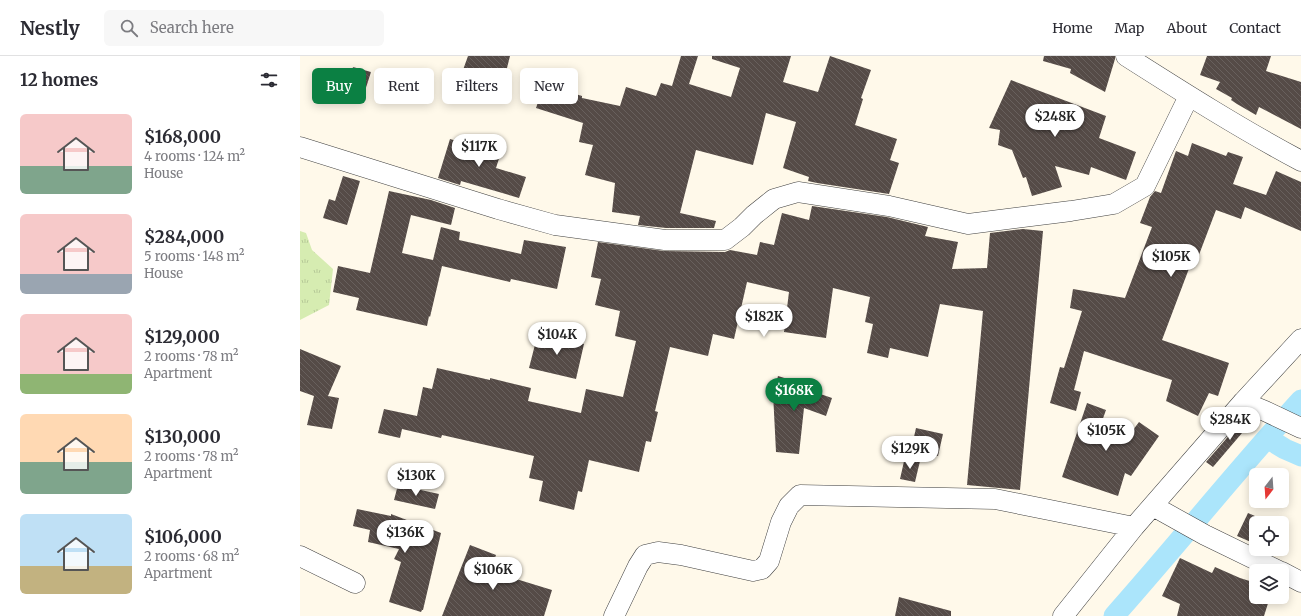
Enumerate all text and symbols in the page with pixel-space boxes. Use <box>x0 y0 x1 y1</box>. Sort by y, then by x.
search box <box>104 10 384 46</box>
text: Nestly <box>20 16 80 40</box>
icon: search <box>118 17 140 39</box>
text: Search here <box>150 18 234 37</box>
text: Home <box>1052 19 1093 37</box>
text: Map <box>1115 19 1144 37</box>
text: About <box>1166 19 1207 37</box>
text: Contact <box>1229 19 1281 37</box>
chip: Buy <box>312 68 366 104</box>
chip: Rent <box>374 68 434 104</box>
chip: Filters <box>442 68 512 104</box>
chip: New <box>520 68 578 104</box>
text: 12 homes <box>20 69 98 91</box>
icon: filters <box>258 69 280 91</box>
pin: $248K <box>1027 104 1083 138</box>
text: $248K <box>1034 108 1076 125</box>
text: $168,000 <box>144 126 221 148</box>
icon: home <box>52 130 100 178</box>
pin: $117K <box>451 134 507 168</box>
text: $117K <box>461 138 497 155</box>
text: 4 rooms · 124 m² <box>144 148 245 165</box>
text: House <box>144 165 183 182</box>
text: $284,000 <box>144 226 224 248</box>
icon: home <box>52 230 100 278</box>
pin: $105K <box>1143 244 1199 278</box>
text: 5 rooms · 148 m² <box>144 248 244 265</box>
text: $105K <box>1151 248 1191 265</box>
text: House <box>144 265 183 282</box>
pin: $182K <box>736 304 792 338</box>
text: $182K <box>745 308 783 325</box>
pin: $104K <box>529 322 585 356</box>
text: $129,000 <box>144 326 220 348</box>
text: $104K <box>537 326 577 343</box>
icon: home <box>52 330 100 378</box>
text: 2 rooms · 78 m² <box>144 348 238 365</box>
text: Apartment <box>144 365 212 382</box>
pin: $168K <box>766 378 822 412</box>
text: $168K <box>774 382 814 399</box>
pin: $284K <box>1202 407 1258 441</box>
text: $284K <box>1209 411 1251 428</box>
pin: $105K <box>1078 418 1134 452</box>
text: $105K <box>1086 422 1126 439</box>
text: $130,000 <box>144 426 221 448</box>
icon: home <box>52 430 100 478</box>
pin: $129K <box>882 436 938 470</box>
text: $129K <box>891 440 929 457</box>
text: 2 rooms · 78 m² <box>144 448 238 465</box>
pin: $130K <box>388 463 444 497</box>
text: Apartment <box>144 465 212 482</box>
text: $130K <box>396 467 436 484</box>
north arrow <box>1249 468 1289 508</box>
map controls <box>1249 468 1289 604</box>
button: locate <box>1249 516 1289 556</box>
pin: $136K <box>377 520 433 554</box>
text: $136K <box>386 524 424 541</box>
text: $106,000 <box>144 526 222 548</box>
icon: home <box>52 530 100 578</box>
text: 2 rooms · 68 m² <box>144 548 239 565</box>
pin: $106K <box>465 557 521 591</box>
text: $106K <box>473 561 513 578</box>
button: layers <box>1249 564 1289 604</box>
text: Apartment <box>144 565 212 582</box>

